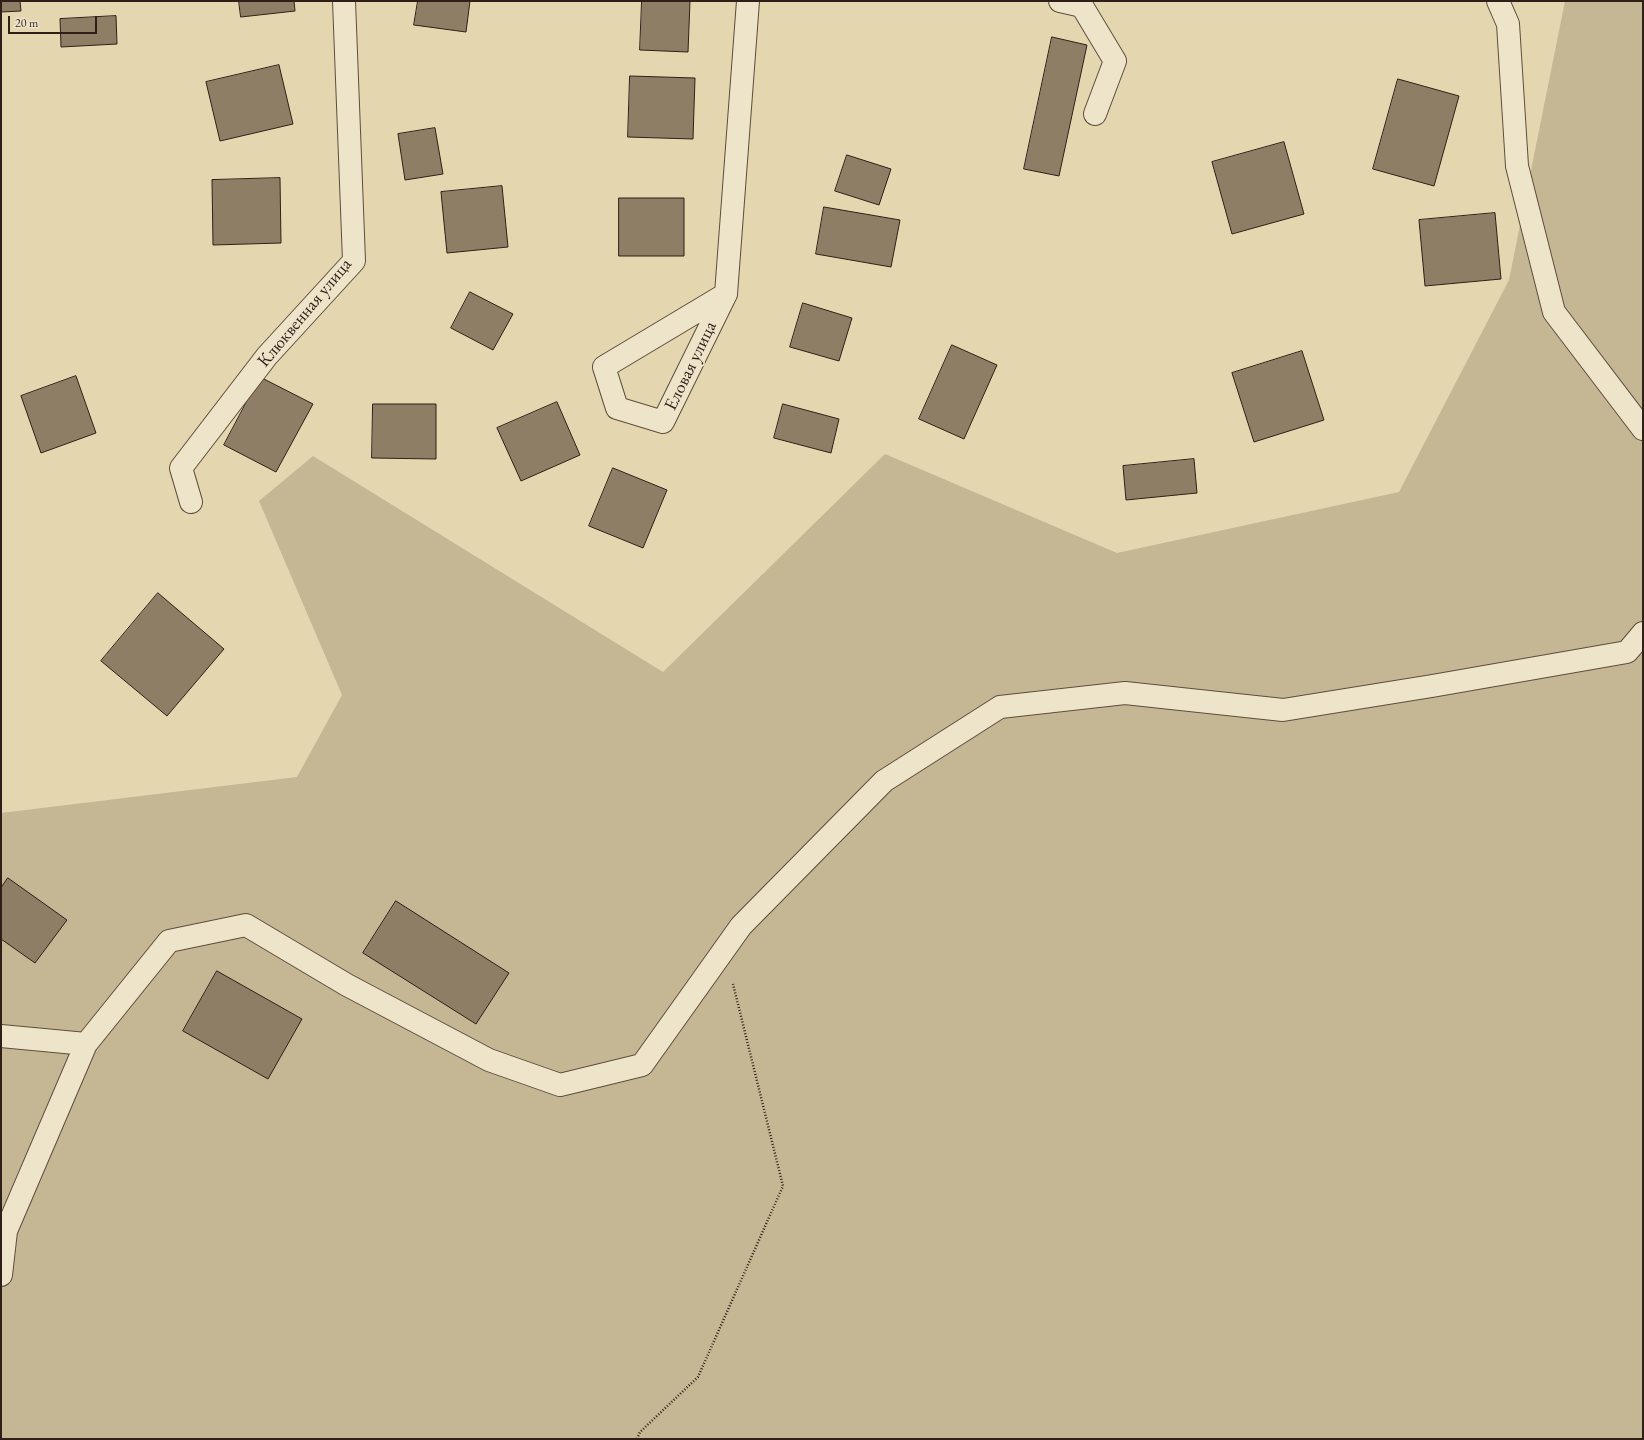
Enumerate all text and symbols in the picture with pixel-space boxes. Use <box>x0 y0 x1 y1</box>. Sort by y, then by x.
scale bar <box>10 8 99 34</box>
text: 20 m <box>15 15 38 31</box>
street label: Клюквенная улица <box>253 254 357 372</box>
street label: Еловая улица <box>660 318 722 414</box>

